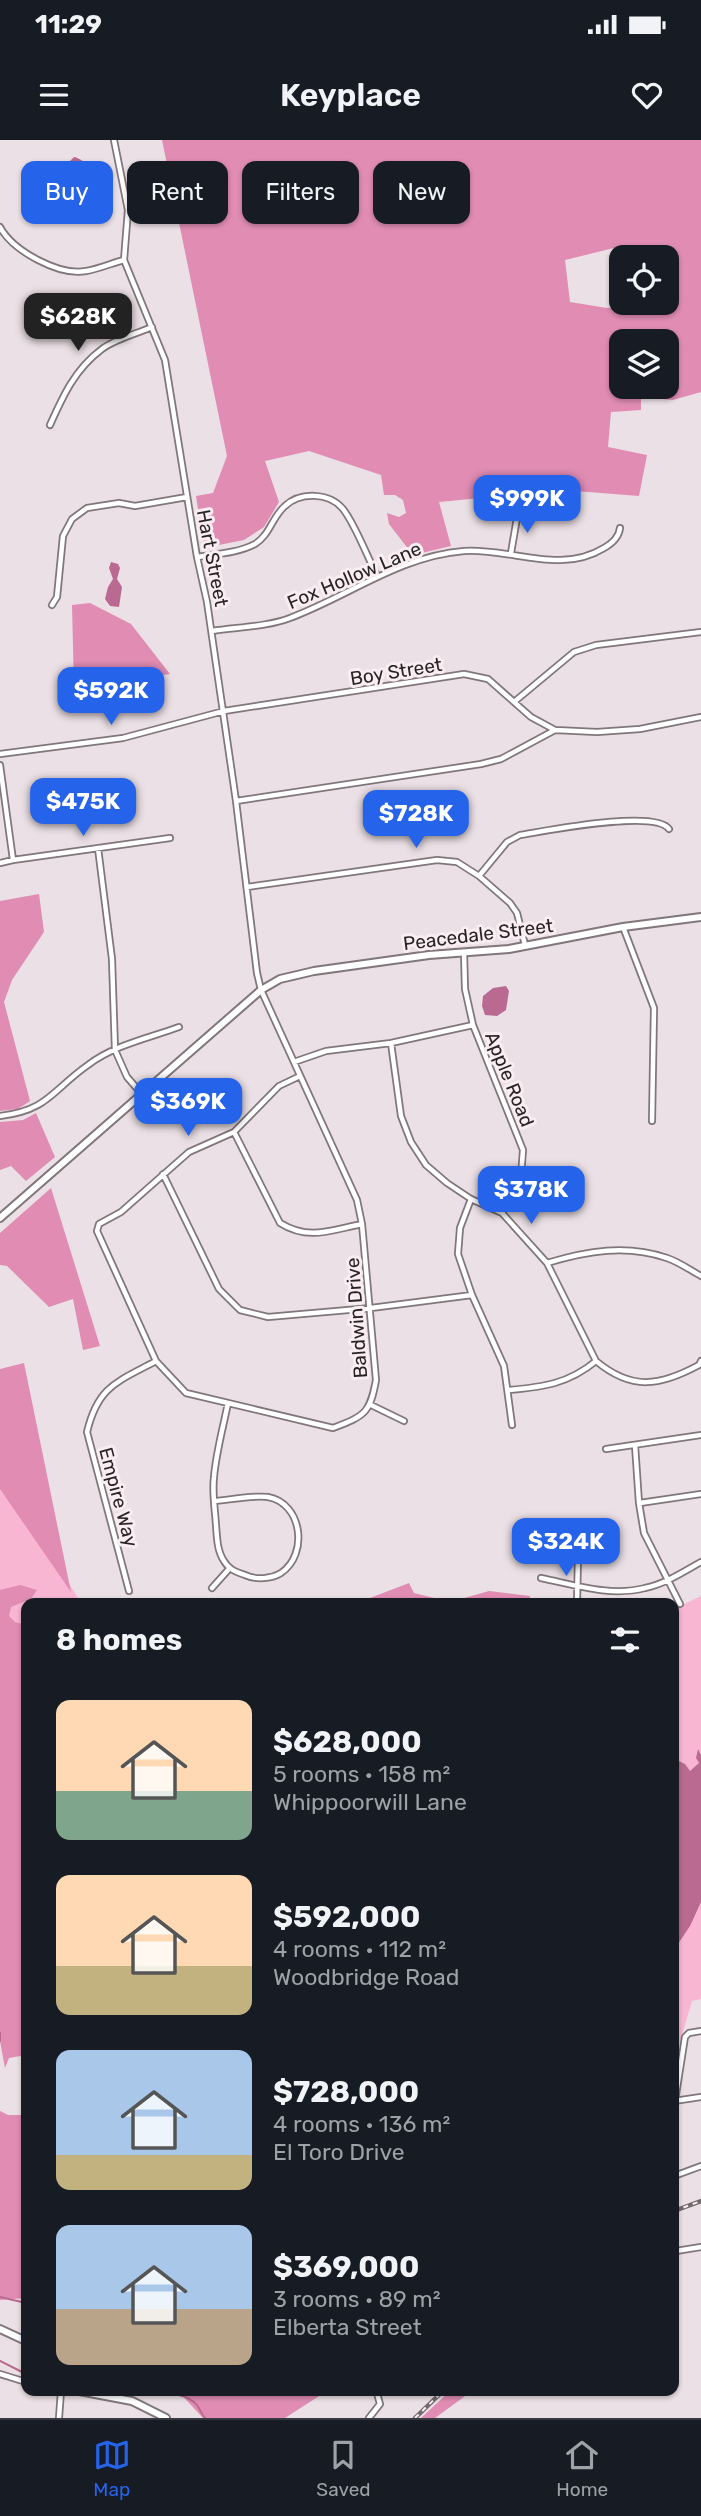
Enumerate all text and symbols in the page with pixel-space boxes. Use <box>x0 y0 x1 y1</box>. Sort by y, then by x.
text: 11:29 <box>35 9 102 40</box>
icon: menu <box>35 76 73 114</box>
text: Keyplace <box>280 76 421 114</box>
icon: heart <box>628 76 666 114</box>
chip: Buy <box>21 161 113 224</box>
chip: Rent <box>127 161 228 224</box>
chip: Filters <box>242 161 359 224</box>
chip: New <box>373 161 470 224</box>
map controls <box>609 245 679 399</box>
button: locate <box>609 245 679 315</box>
pin: $628K <box>29 294 127 353</box>
text: $628K <box>40 302 116 330</box>
button: layers <box>609 329 679 399</box>
pin: $999K <box>478 476 576 535</box>
text: $999K <box>490 484 564 512</box>
street label: Hart Street <box>192 508 233 609</box>
street label: Fox Hollow Lane <box>284 537 425 614</box>
street label: Boy Street <box>348 653 444 690</box>
pin: $592K <box>62 668 160 727</box>
text: $592K <box>73 676 149 704</box>
pin: $475K <box>34 778 132 838</box>
text: $475K <box>46 787 120 815</box>
pin: $728K <box>367 790 465 850</box>
text: $728K <box>379 799 453 827</box>
street label: Peacedale Street <box>402 914 555 955</box>
street label: Apple Road <box>480 1028 539 1130</box>
pin: $369K <box>139 1079 237 1138</box>
text: $369K <box>150 1087 226 1115</box>
pin: $378K <box>482 1166 580 1226</box>
text: $378K <box>494 1175 568 1203</box>
street label: Baldwin Drive <box>341 1257 372 1379</box>
street label: Empire Way <box>94 1445 143 1549</box>
pin: $324K <box>517 1518 615 1578</box>
text: $324K <box>528 1527 604 1555</box>
icon: filters <box>606 1621 644 1659</box>
text: 8 homes <box>56 1622 182 1658</box>
text: $628,000 <box>273 1724 422 1760</box>
icon: home <box>112 1728 196 1812</box>
text: 5 rooms · 158 m² <box>273 1760 450 1788</box>
text: Whippoorwill Lane <box>273 1788 467 1816</box>
text: $592,000 <box>273 1899 420 1935</box>
icon: home <box>112 1903 196 1987</box>
text: 4 rooms · 112 m² <box>273 1935 446 1963</box>
text: Woodbridge Road <box>273 1963 459 1991</box>
text: $728,000 <box>273 2074 419 2110</box>
icon: home <box>112 2078 196 2162</box>
text: 4 rooms · 136 m² <box>273 2110 450 2138</box>
text: El Toro Drive <box>273 2138 405 2166</box>
text: $369,000 <box>273 2249 419 2285</box>
icon: home <box>112 2253 196 2337</box>
text: 3 rooms · 89 m² <box>273 2285 441 2313</box>
text: Elberta Street <box>273 2313 422 2341</box>
tab: Map <box>93 2436 131 2501</box>
tab: Saved <box>316 2436 371 2501</box>
tab: Home <box>556 2436 608 2501</box>

